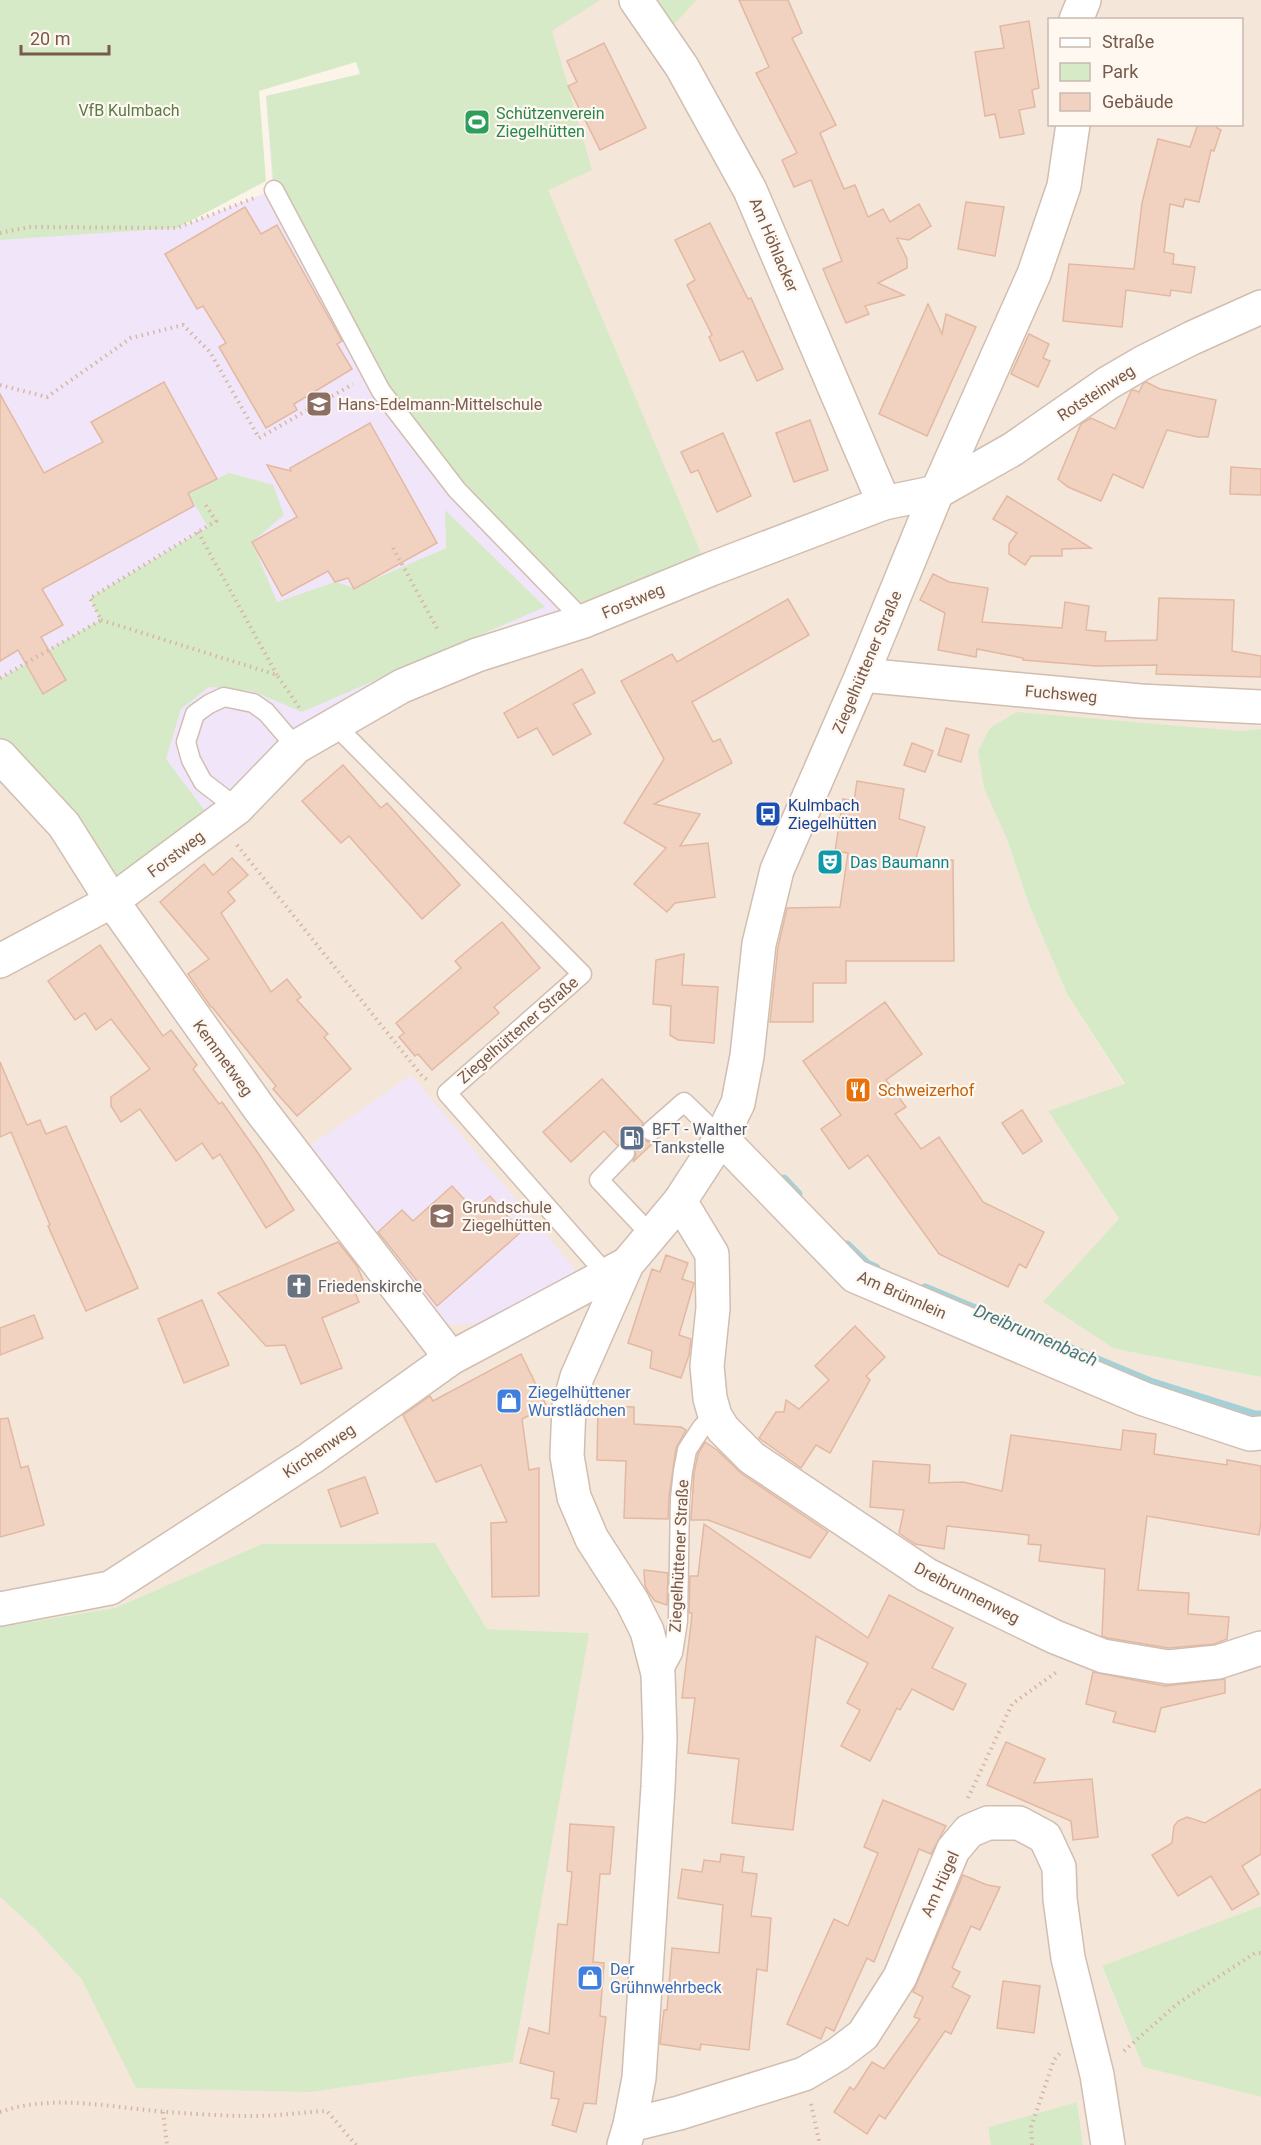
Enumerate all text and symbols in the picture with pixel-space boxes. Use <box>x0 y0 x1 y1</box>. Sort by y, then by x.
scale bar <box>21 18 110 56</box>
legend <box>1048 18 1243 126</box>
text: 20 m <box>30 28 70 49</box>
text: Straße <box>1102 31 1154 52</box>
text: Park <box>1102 61 1139 82</box>
text: Gebäude <box>1102 91 1173 112</box>
park label: VfB Kulmbach <box>78 101 180 120</box>
place label: Schützenverein Ziegelhütten <box>496 104 605 141</box>
sports icon: Schützenverein Ziegelhütten <box>462 107 492 137</box>
street label: Am Höhlacker <box>746 195 803 296</box>
street label: Rotsteinweg <box>1054 361 1138 425</box>
school or university icon: Hans-Edelmann-Mittelschule <box>304 389 334 419</box>
place label: Hans-Edelmann-Mittelschule <box>338 395 542 414</box>
street label: Forstweg <box>599 579 667 623</box>
street label: Ziegelhüttener Straße <box>828 588 906 736</box>
street label: Fuchsweg <box>1024 681 1098 707</box>
place label: Kulmbach Ziegelhütten <box>788 796 877 833</box>
bus stop icon: Kulmbach Ziegelhütten <box>753 799 783 829</box>
street label: Forstweg <box>144 826 208 882</box>
theatre icon: Das Baumann <box>815 847 845 877</box>
place label: Das Baumann <box>850 853 949 872</box>
street label: Ziegelhüttener Straße <box>454 973 582 1087</box>
street label: Kemmetweg <box>189 1016 257 1100</box>
restaurant icon: Schweizerhof <box>843 1075 873 1105</box>
place label: Schweizerhof <box>878 1081 975 1100</box>
place label: BFT - Walther Tankstelle <box>652 1120 748 1157</box>
fuel station icon: BFT - Walther Tankstelle <box>617 1123 647 1153</box>
place label: Grundschule Ziegelhütten <box>462 1198 552 1235</box>
school or university icon: Grundschule Ziegelhütten <box>427 1201 457 1231</box>
street label: Am Brünnlein <box>855 1267 949 1323</box>
church icon: Friedenskirche <box>284 1271 314 1301</box>
place label: Friedenskirche <box>318 1277 422 1296</box>
water label: Dreibrunnenbach <box>971 1299 1101 1371</box>
place label: Ziegelhüttener Wurstlädchen <box>528 1383 631 1420</box>
shop icon: Ziegelhüttener Wurstlädchen <box>494 1386 524 1416</box>
street label: Kirchenweg <box>279 1420 359 1482</box>
street label: Ziegelhüttener Straße <box>666 1479 692 1633</box>
street label: Dreibrunnenweg <box>911 1558 1023 1628</box>
street label: Am Hügel <box>917 1848 963 1920</box>
place label: Der Grühnwehrbeck <box>610 1960 722 1997</box>
shop icon: Der Grühnwehrbeck <box>575 1963 605 1993</box>

